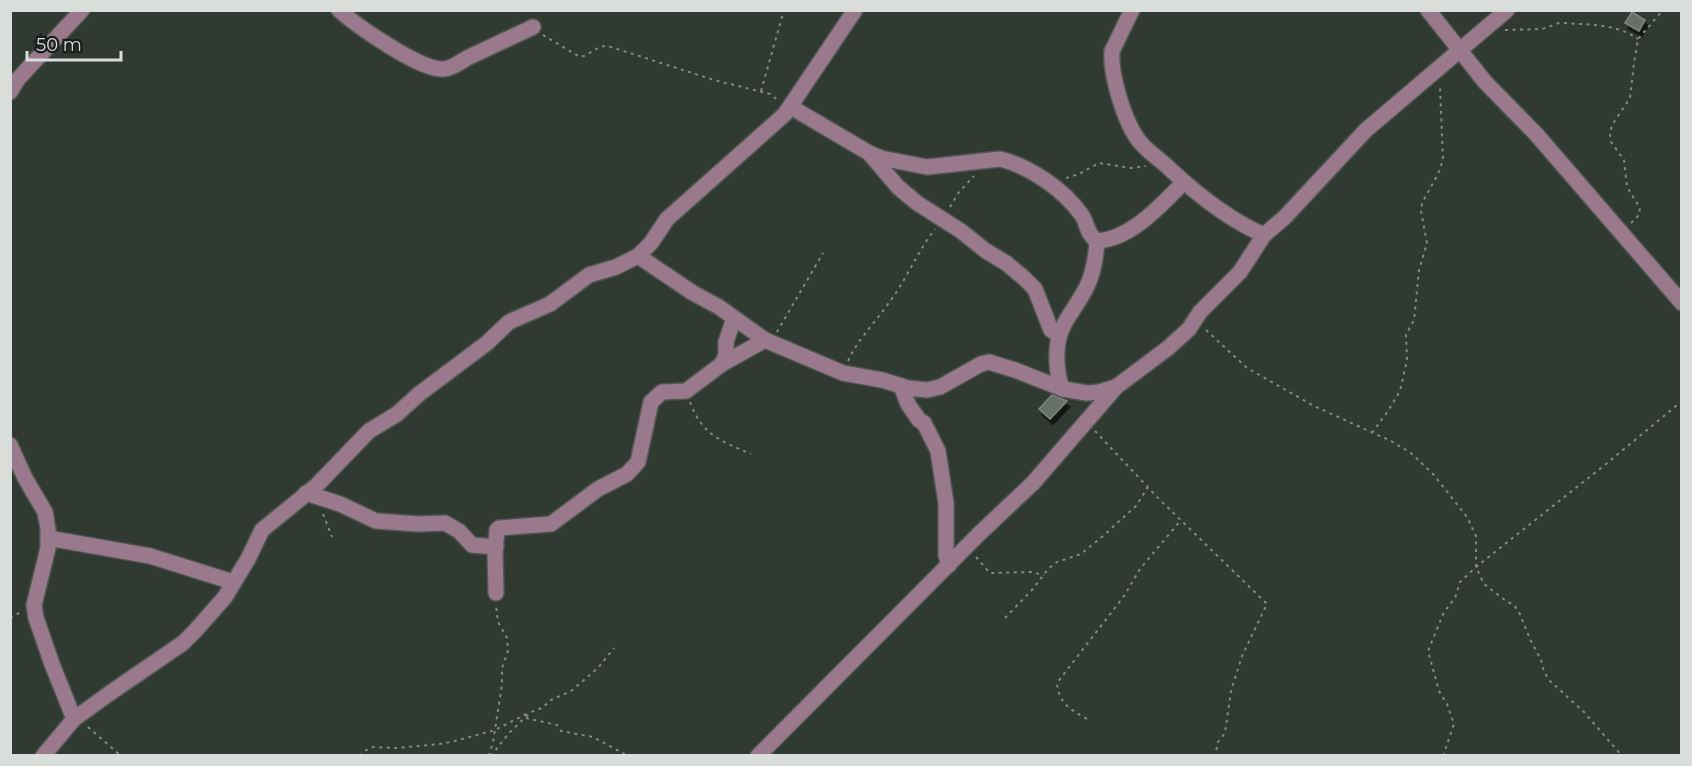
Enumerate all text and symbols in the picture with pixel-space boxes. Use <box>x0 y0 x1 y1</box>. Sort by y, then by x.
scale bar <box>27 24 122 62</box>
text: 50 m <box>36 34 82 56</box>

